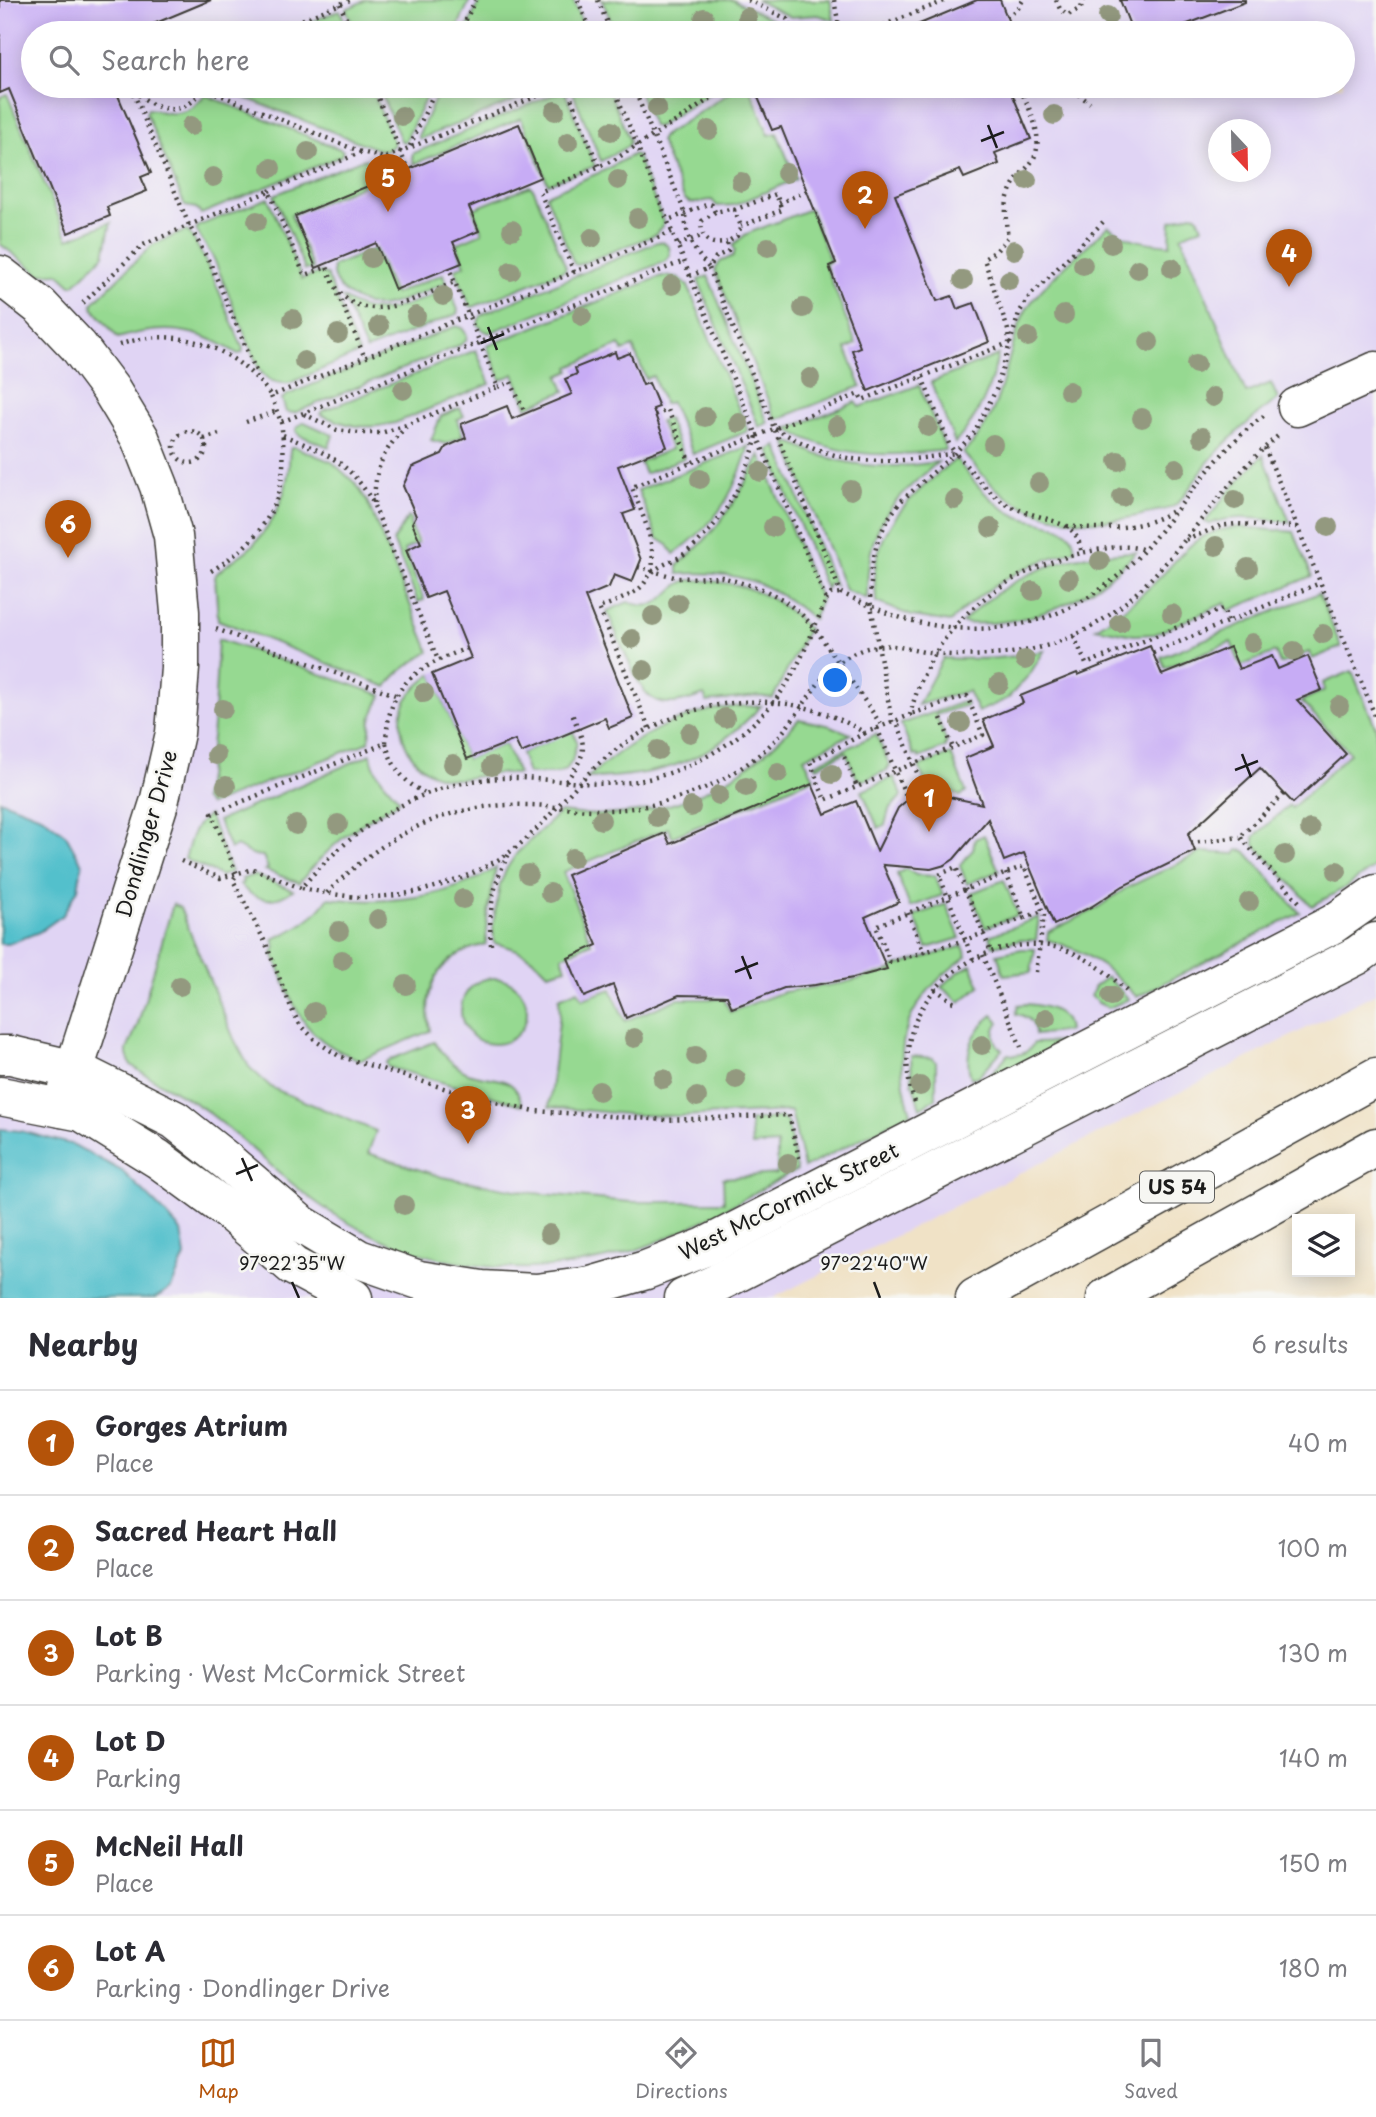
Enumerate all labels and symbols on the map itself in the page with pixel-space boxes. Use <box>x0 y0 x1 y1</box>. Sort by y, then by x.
north arrow <box>1208 119 1271 182</box>
pin: 5 <box>365 154 411 212</box>
pin: 2 <box>842 171 888 229</box>
pin: 4 <box>1266 229 1312 287</box>
pin: 6 <box>45 500 91 558</box>
your location <box>818 663 852 697</box>
street label: Dondlinger Drive <box>106 746 184 921</box>
pin: 1 <box>906 774 952 832</box>
pin: 3 <box>445 1086 491 1144</box>
street label: West McCormick Street <box>673 1133 903 1267</box>
road number: US 54 <box>1140 1172 1214 1203</box>
text: 97°22'35"W <box>239 1249 345 1276</box>
text: 97°22'40"W <box>820 1249 928 1276</box>

